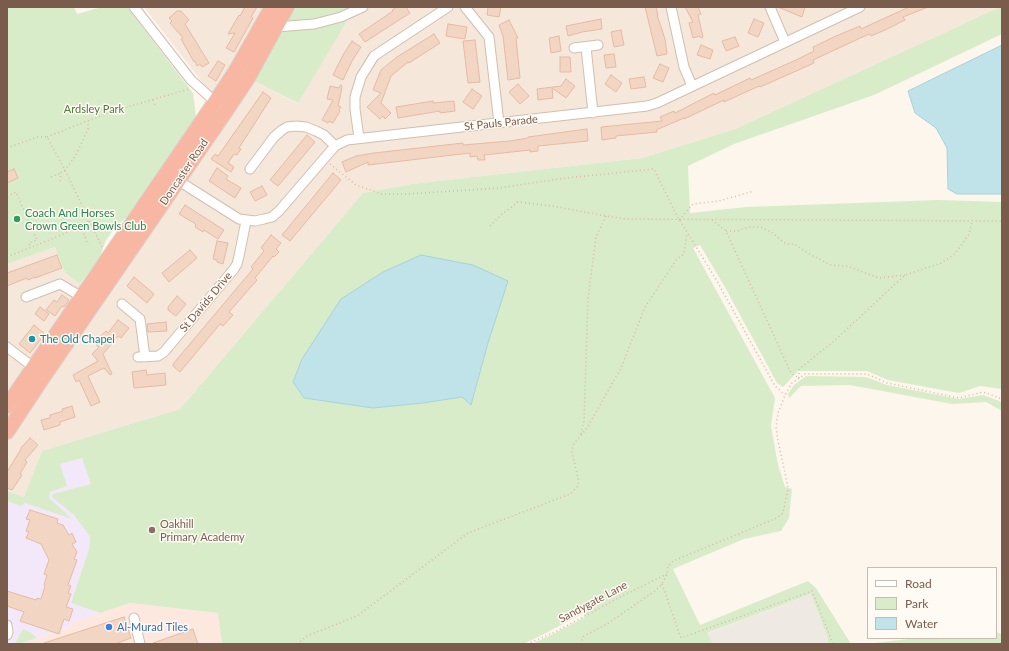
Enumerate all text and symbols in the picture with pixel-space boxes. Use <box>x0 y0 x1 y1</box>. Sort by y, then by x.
park label: Ardsley Park <box>64 102 124 116</box>
street label: St Pauls Parade <box>464 113 538 133</box>
street label: Doncaster Road <box>157 136 211 208</box>
place label: Coach And Horses Crown Green Bowls Club <box>25 206 146 232</box>
marker: Coach And Horses Crown Green Bowls Club <box>12 214 22 224</box>
street label: St Davids Drive <box>177 269 235 335</box>
place label: The Old Chapel <box>40 332 115 346</box>
marker: The Old Chapel <box>27 334 37 344</box>
place label: Oakhill Primary Academy <box>160 517 245 543</box>
marker: Oakhill Primary Academy <box>147 525 157 535</box>
legend <box>867 567 997 639</box>
text: Road <box>905 576 932 591</box>
street label: Sandygate Lane <box>556 578 630 626</box>
text: Park <box>905 596 928 611</box>
text: Water <box>905 616 938 631</box>
place label: Al-Murad Tiles <box>117 620 188 634</box>
marker: Al-Murad Tiles <box>104 622 114 632</box>

